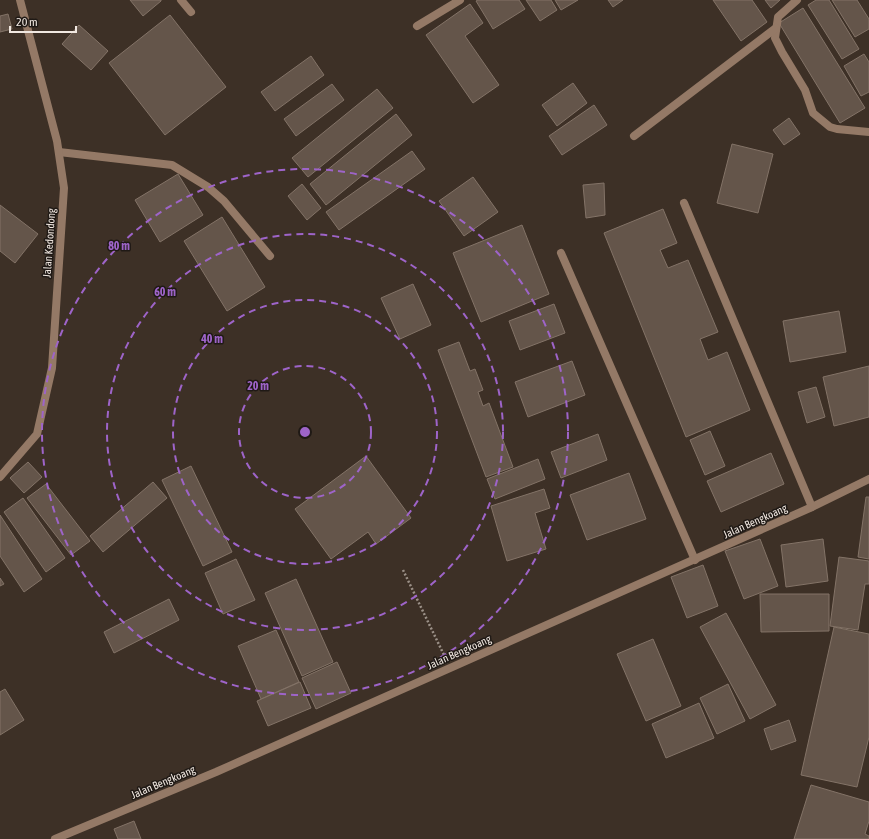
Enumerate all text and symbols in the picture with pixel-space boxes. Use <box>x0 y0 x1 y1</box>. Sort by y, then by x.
scale bar <box>10 8 76 34</box>
text: 20 m <box>16 15 38 29</box>
street label: Jalan Kedondong <box>41 208 57 278</box>
text: 80 m <box>108 239 130 253</box>
text: 60 m <box>154 285 176 299</box>
text: 40 m <box>200 332 223 346</box>
text: 20 m <box>247 379 269 393</box>
centre of rings <box>298 425 312 439</box>
street label: Jalan Bengkoang <box>721 501 789 540</box>
street label: Jalan Bengkoang <box>425 632 493 671</box>
street label: Jalan Bengkoang <box>129 763 197 801</box>

